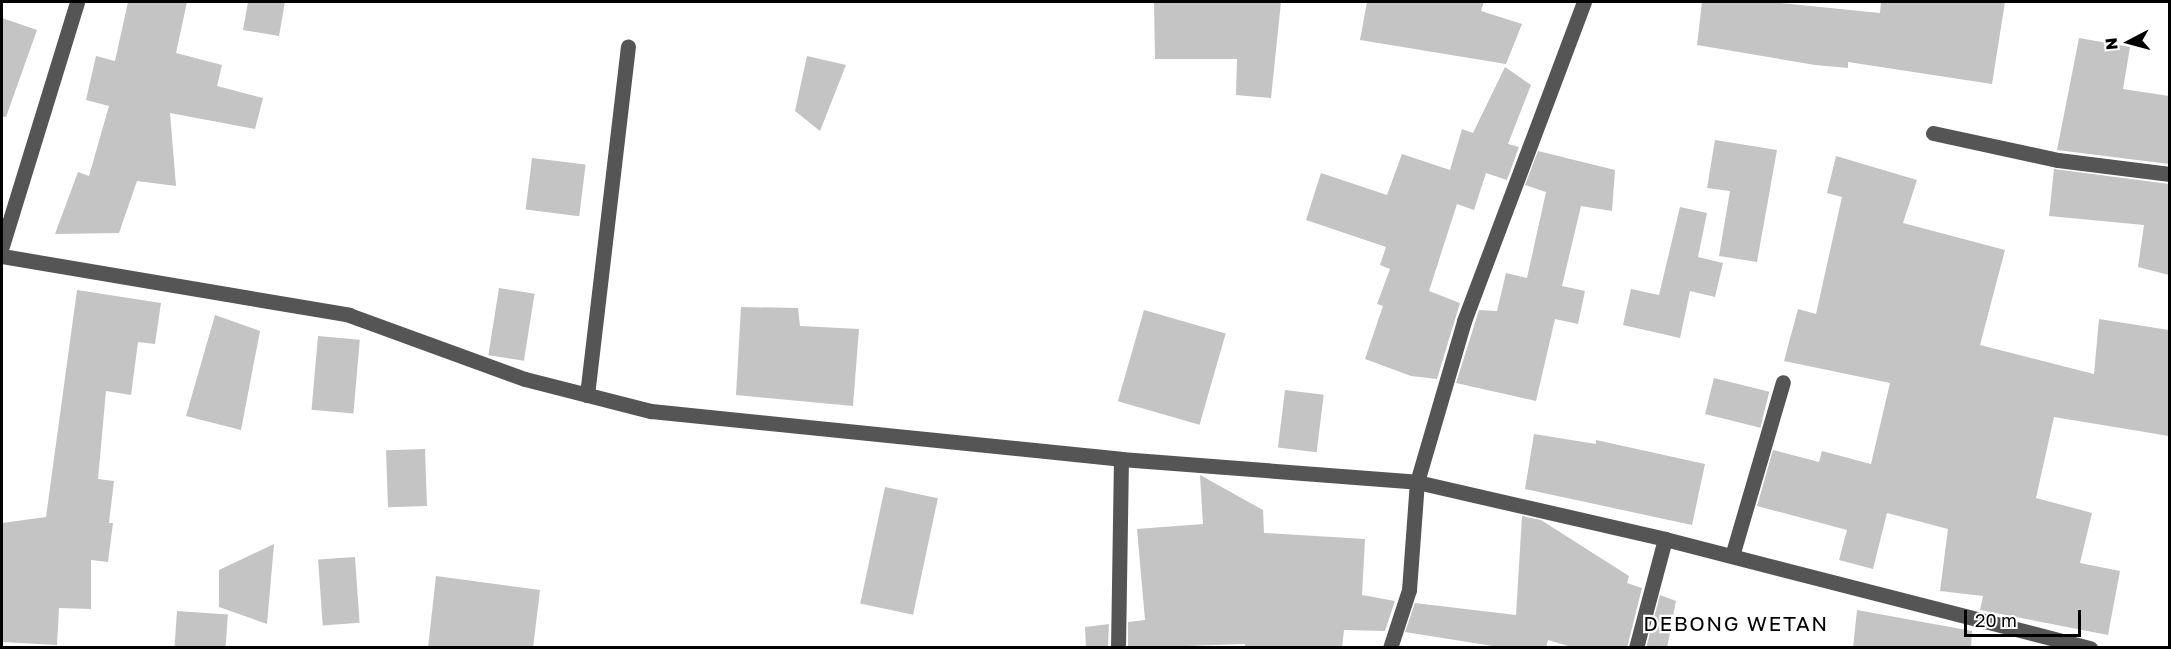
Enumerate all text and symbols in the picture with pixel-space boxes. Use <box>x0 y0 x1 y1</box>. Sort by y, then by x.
north arrow <box>2099 12 2159 72</box>
text: N <box>2101 37 2122 51</box>
scale bar <box>1967 598 2084 636</box>
text: 20 m <box>1975 609 2017 631</box>
district label: DEBONG WETAN <box>1643 610 1829 636</box>

